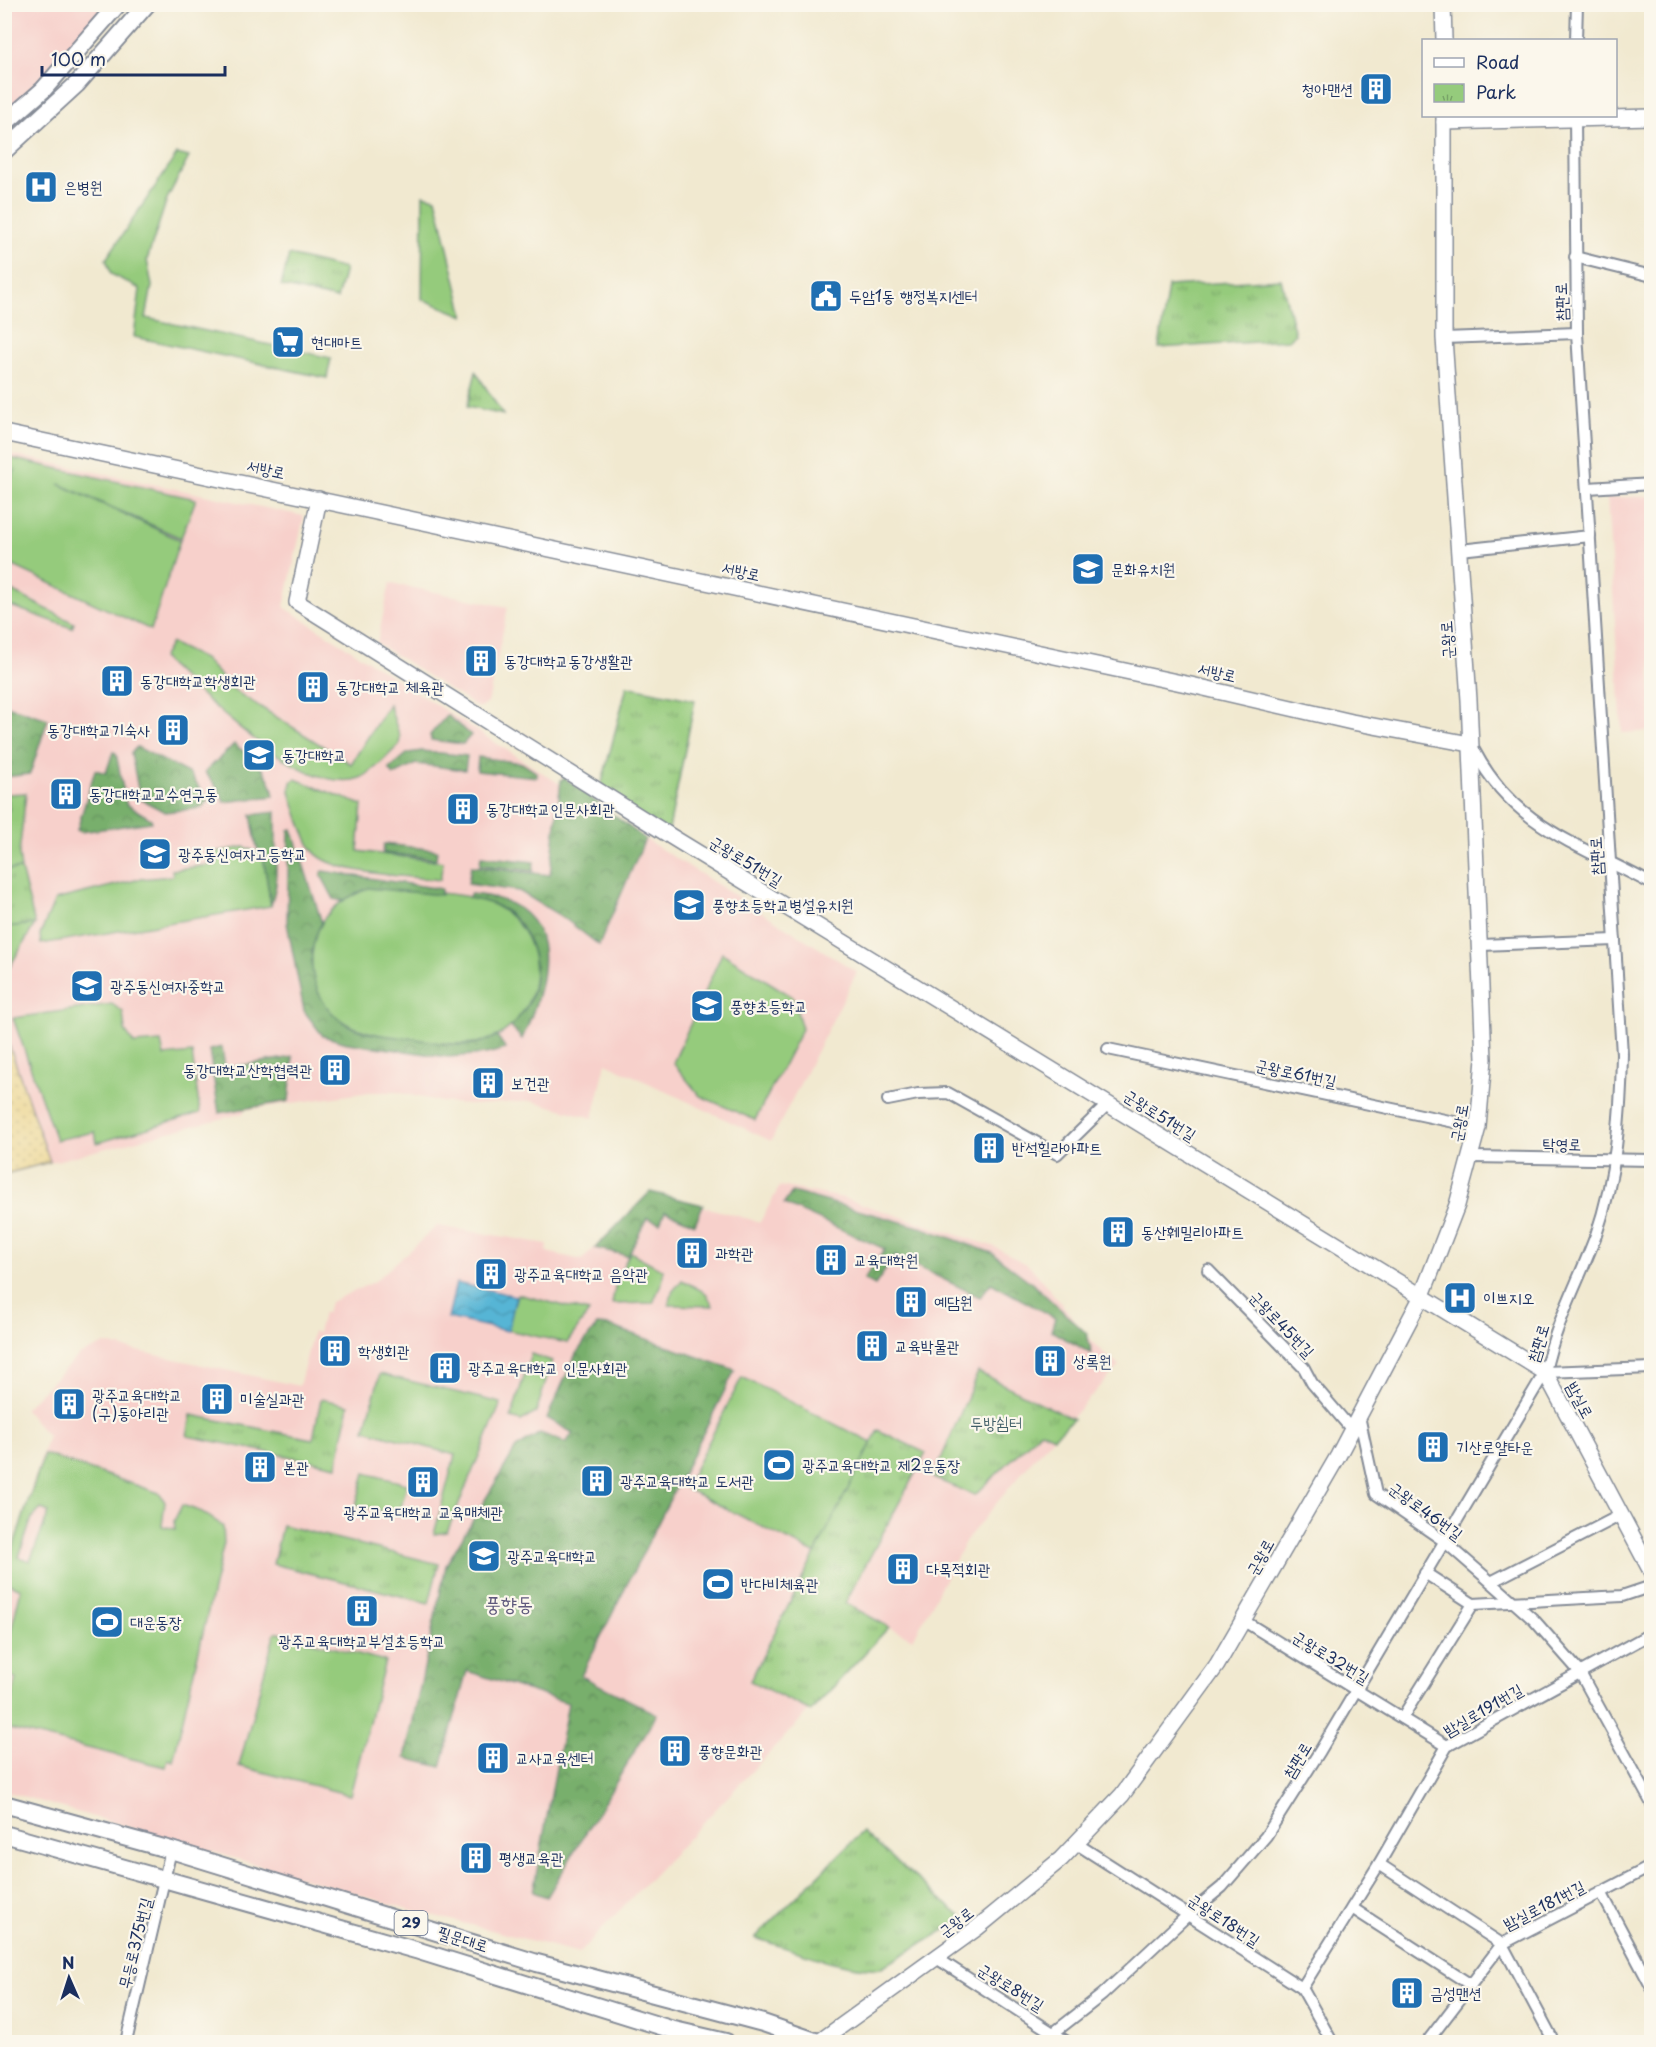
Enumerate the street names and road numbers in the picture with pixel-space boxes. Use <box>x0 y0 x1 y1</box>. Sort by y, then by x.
street label: 참판로 <box>1547 282 1573 322</box>
street label: 서방로 <box>245 452 288 484</box>
street label: 서방로 <box>720 554 763 586</box>
street label: 군왕로 <box>1433 620 1459 660</box>
street label: 서방로 <box>1196 655 1239 687</box>
street label: 군왕로51번길 <box>705 829 788 891</box>
street label: 참판로 <box>1582 836 1608 876</box>
street label: 군왕로61번길 <box>1253 1052 1339 1092</box>
street label: 군왕로51번길 <box>1120 1082 1202 1146</box>
street label: 군왕로 <box>1443 1102 1473 1144</box>
street label: 탁영로 <box>1542 1131 1582 1155</box>
street label: 군왕로45번길 <box>1245 1284 1321 1362</box>
street label: 참판로 <box>1520 1321 1554 1365</box>
street label: 밤실로 <box>1561 1377 1601 1422</box>
street label: 군왕로46번길 <box>1385 1475 1469 1545</box>
street label: 군왕로 <box>1239 1534 1279 1579</box>
street label: 군왕로32번길 <box>1289 1624 1375 1689</box>
street label: 밤실로191번길 <box>1438 1677 1527 1742</box>
street label: 참판로 <box>1276 1737 1316 1782</box>
street label: 밤실로181번길 <box>1499 1873 1589 1935</box>
street label: 군왕로18번길 <box>1184 1887 1265 1952</box>
street label: 무등로375번길 <box>111 1894 157 1991</box>
street label: 군왕로 <box>933 1900 978 1943</box>
road number: 29 <box>394 1911 428 1935</box>
street label: 필문대로 <box>435 1919 491 1957</box>
street label: 군왕로8번길 <box>974 1956 1050 2016</box>

